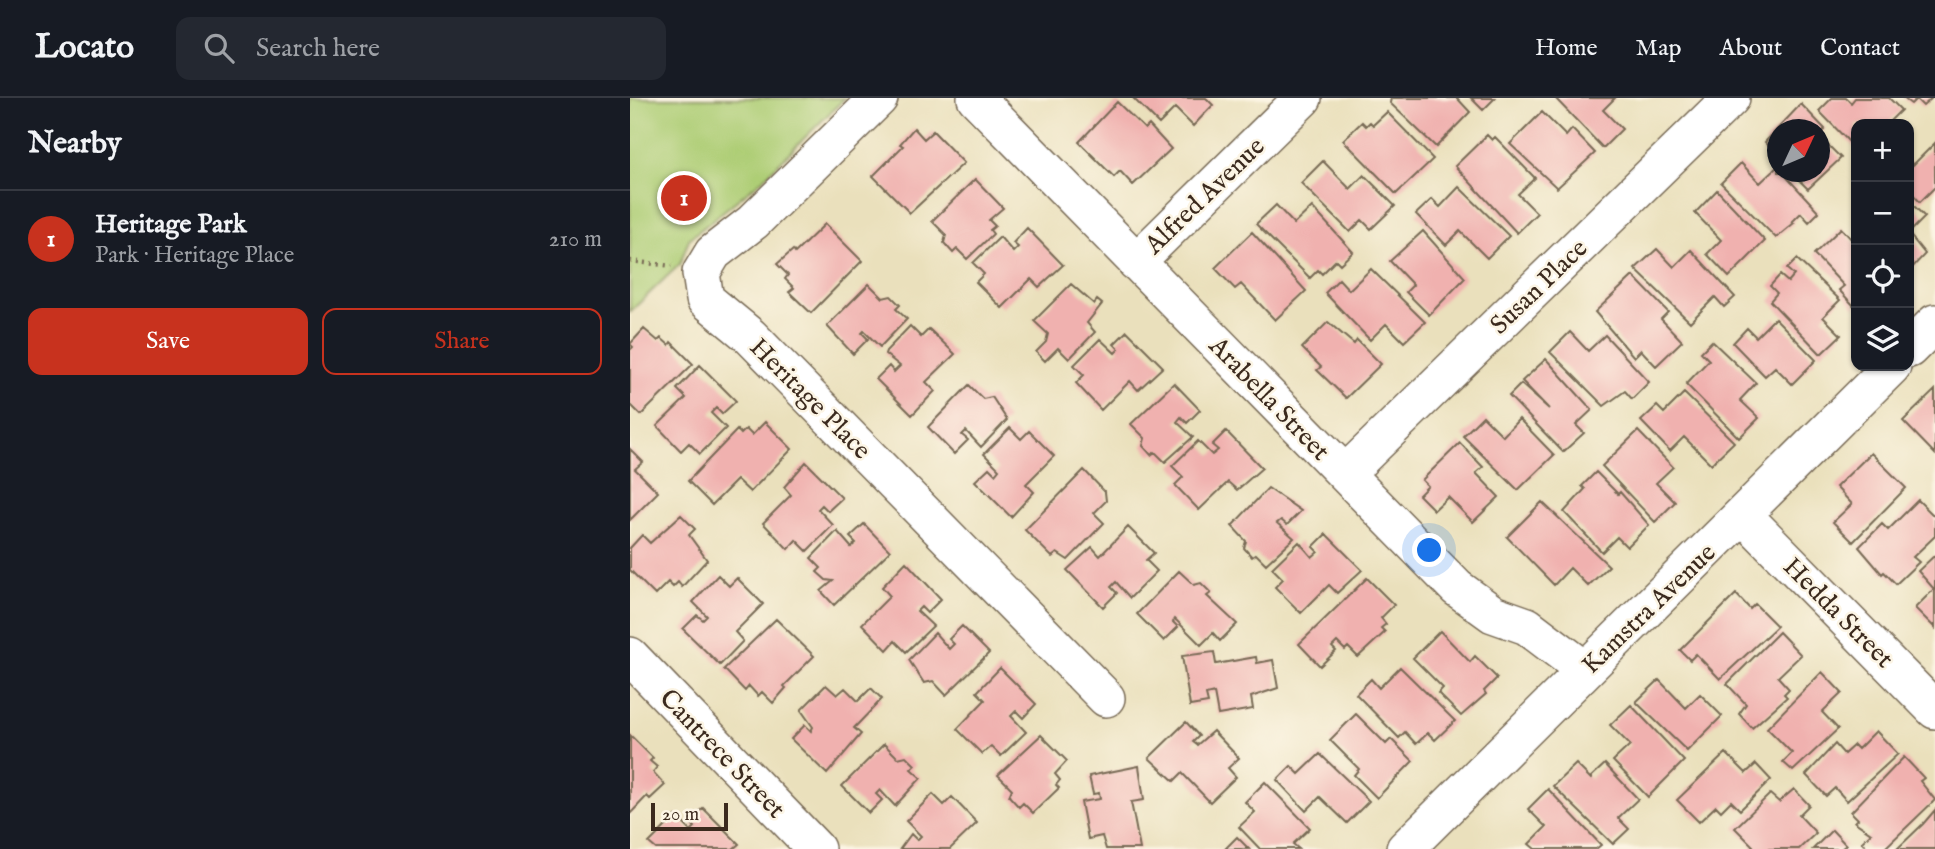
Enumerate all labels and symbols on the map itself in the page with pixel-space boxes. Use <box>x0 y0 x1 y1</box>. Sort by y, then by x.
north arrow <box>1767 119 1830 182</box>
street label: Alfred Avenue <box>1137 130 1272 262</box>
pin: 1 <box>661 172 707 224</box>
street label: Susan Place <box>1483 232 1595 342</box>
street label: Arabella Street <box>1201 329 1336 468</box>
street label: Heritage Place <box>742 331 878 467</box>
your location <box>1412 533 1446 567</box>
street label: Kamstra Avenue <box>1575 537 1723 681</box>
street label: Hedda Street <box>1776 551 1900 675</box>
street label: Cantrece Street <box>652 682 792 826</box>
scale bar <box>651 800 728 832</box>

